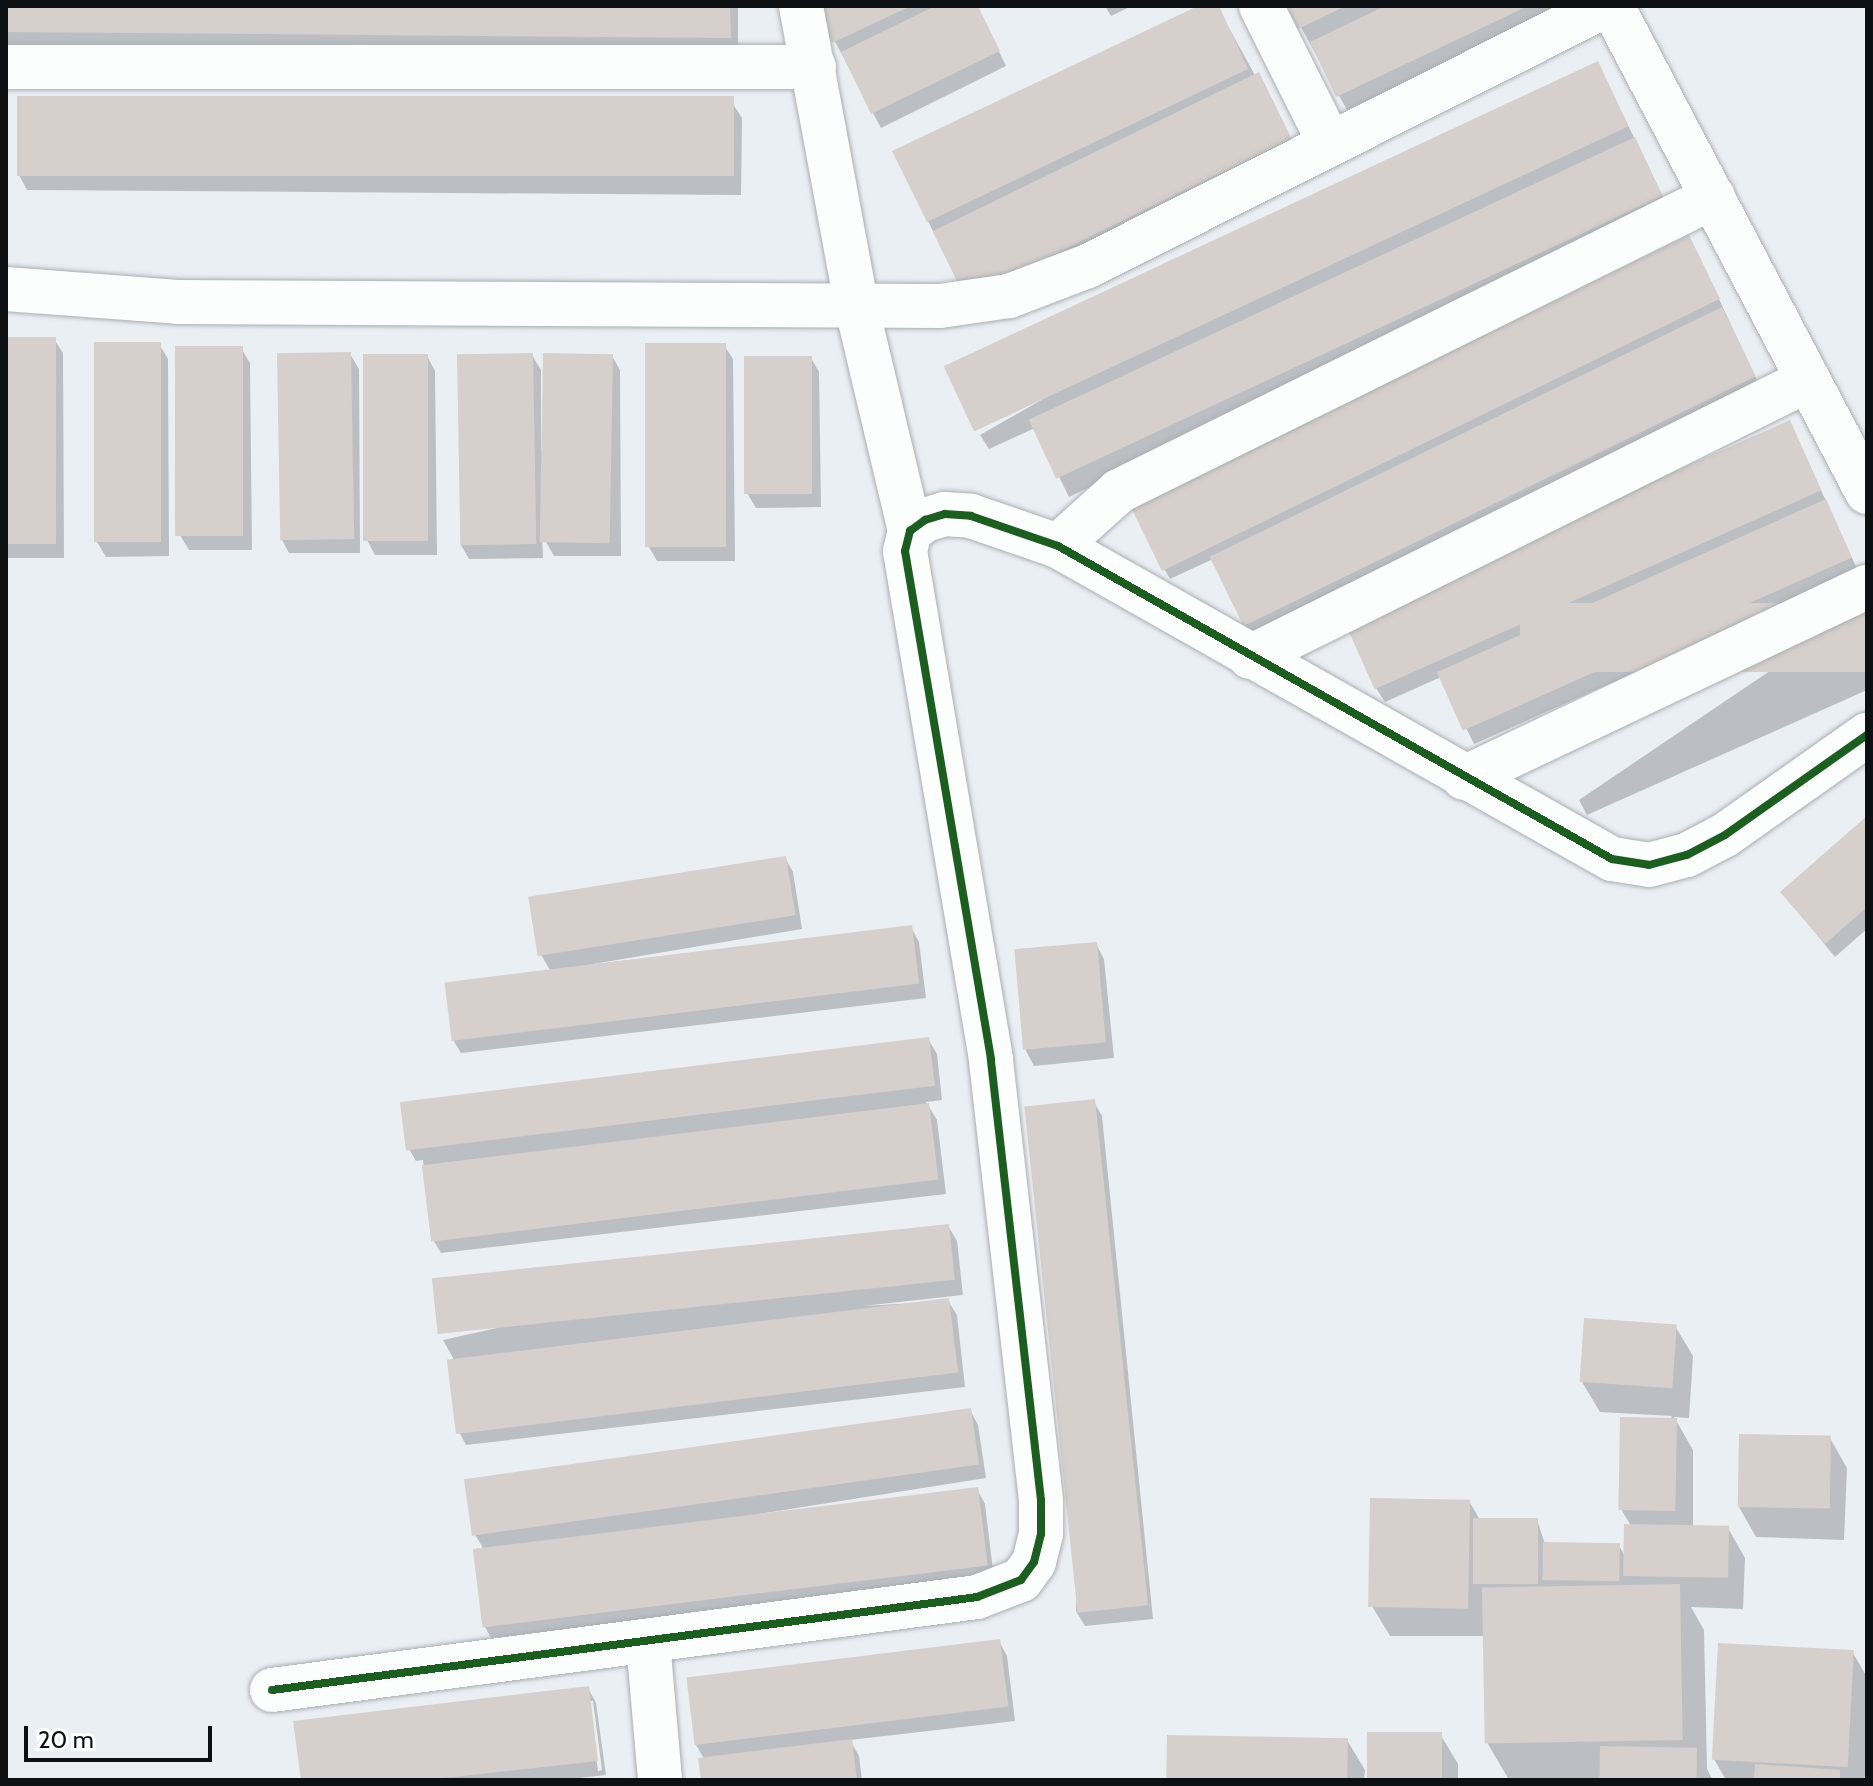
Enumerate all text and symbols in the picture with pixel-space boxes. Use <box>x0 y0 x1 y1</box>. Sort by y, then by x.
scale bar <box>28 1710 216 1760</box>
text: 20 m <box>38 1725 94 1754</box>

